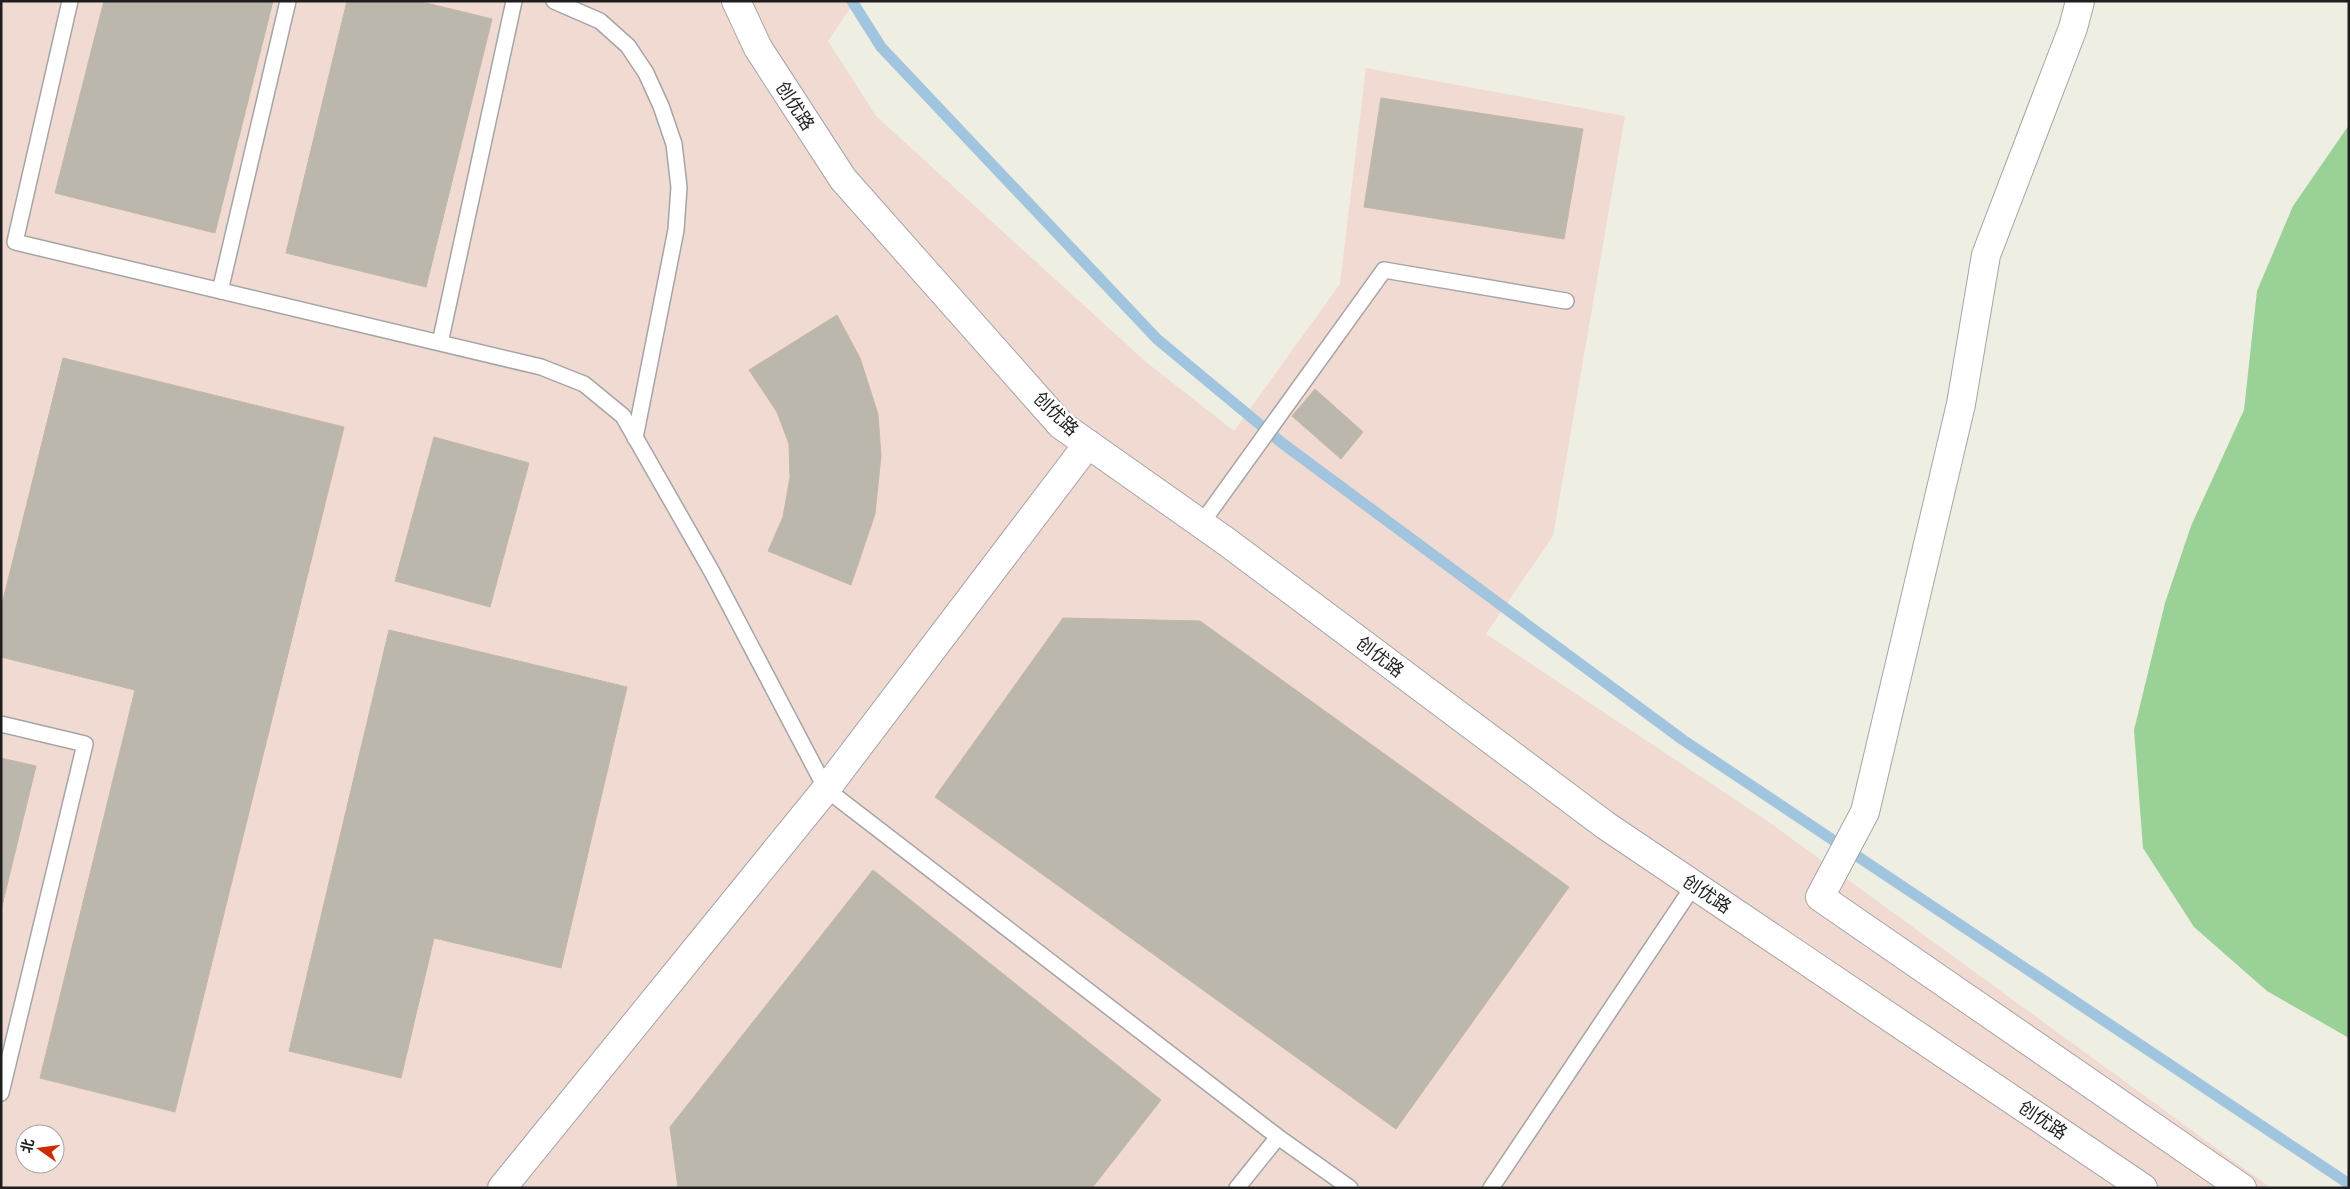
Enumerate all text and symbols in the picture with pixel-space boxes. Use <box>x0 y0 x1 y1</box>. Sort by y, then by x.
street label: 创优路 <box>771 78 818 135</box>
street label: 创优路 <box>1029 388 1082 441</box>
street label: 创优路 <box>1352 633 1408 682</box>
street label: 创优路 <box>1678 871 1735 918</box>
street label: 创优路 <box>2014 1097 2071 1144</box>
north arrow <box>15 1124 65 1174</box>
text: 北 <box>18 1137 38 1155</box>

